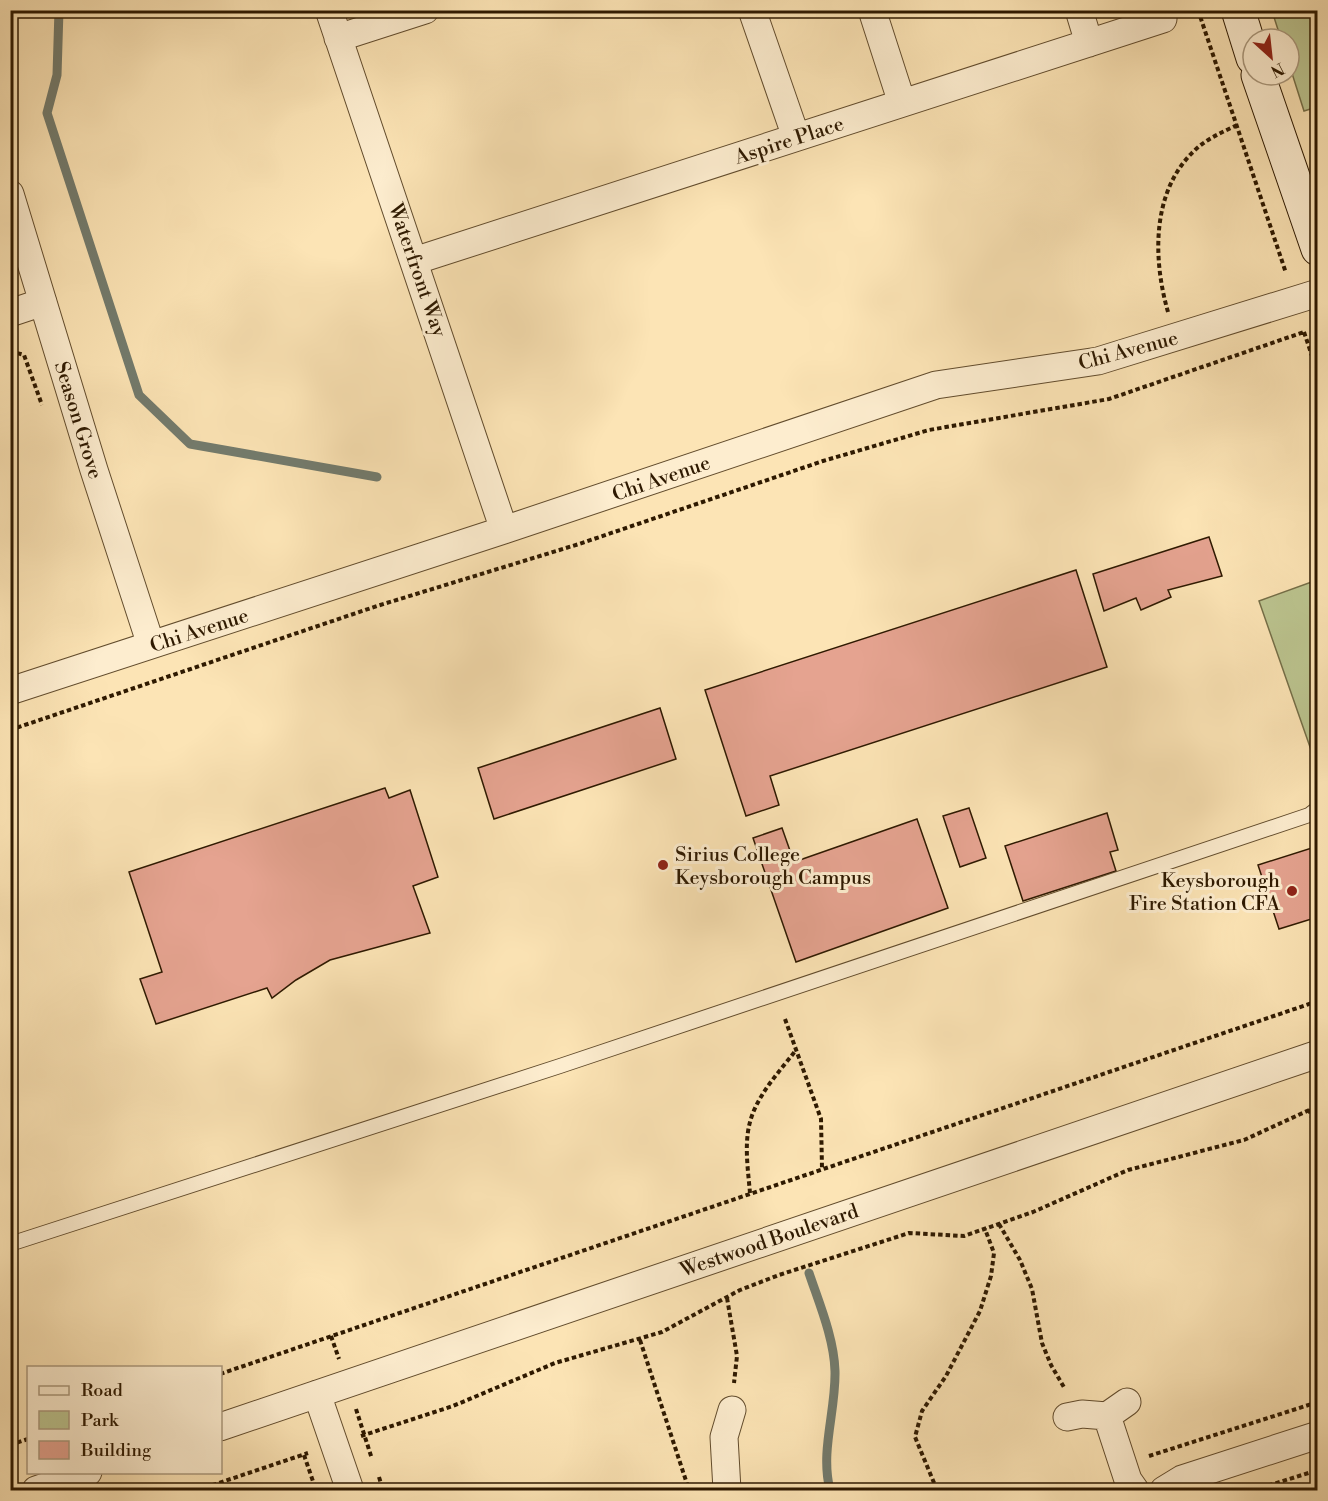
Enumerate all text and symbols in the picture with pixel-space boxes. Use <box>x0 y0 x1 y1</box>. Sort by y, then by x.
north arrow <box>1241 27 1301 87</box>
text: N <box>1267 58 1288 81</box>
street label: Aspire Place <box>731 112 847 171</box>
street label: Waterfront Way <box>382 199 451 341</box>
street label: Chi Avenue <box>1076 326 1181 377</box>
street label: Season Grove <box>48 359 107 482</box>
street label: Chi Avenue <box>609 451 714 508</box>
street label: Chi Avenue <box>147 604 252 659</box>
place label: Sirius College Keysborough Campus <box>675 843 871 891</box>
marker: Sirius College Keysborough Campus <box>656 858 670 872</box>
place label: Keysborough Fire Station CFA <box>1129 869 1281 917</box>
marker: Keysborough Fire Station CFA <box>1285 884 1299 898</box>
street label: Westwood Boulevard <box>676 1199 863 1284</box>
legend <box>27 1366 222 1474</box>
text: Road <box>81 1379 124 1402</box>
text: Park <box>81 1409 120 1432</box>
text: Building <box>80 1439 152 1462</box>

